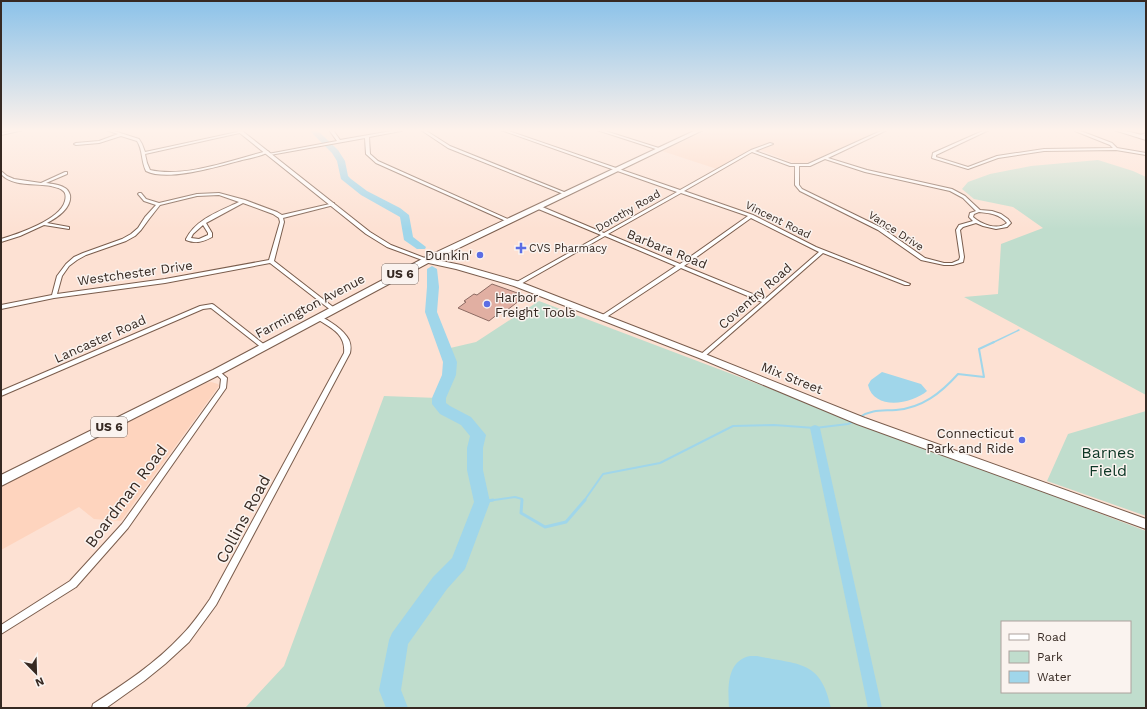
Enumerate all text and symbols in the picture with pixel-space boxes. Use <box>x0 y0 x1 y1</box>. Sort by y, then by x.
street label: Dorothy Road <box>593 187 663 235</box>
street label: Vincent Road <box>743 199 813 241</box>
street label: Vance Drive <box>866 208 926 254</box>
street label: Barbara Road <box>625 226 709 272</box>
place label: CVS Pharmacy <box>529 242 607 255</box>
marker: CVS Pharmacy <box>516 243 526 253</box>
place label: Dunkin' <box>425 248 472 263</box>
marker: Dunkin' <box>475 250 485 260</box>
street label: Westchester Drive <box>76 257 194 289</box>
street label: Coventry Road <box>715 260 795 332</box>
road number: US 6 <box>382 264 418 284</box>
street label: Farmington Avenue <box>253 271 367 341</box>
place label: Harbor Freight Tools <box>495 290 576 320</box>
marker: Harbor Freight Tools <box>482 299 492 309</box>
street label: Lancaster Road <box>52 312 148 366</box>
street label: Mix Street <box>759 359 825 397</box>
road number: US 6 <box>91 417 127 437</box>
place label: Connecticut Park and Ride <box>926 426 1015 456</box>
marker: Connecticut Park and Ride <box>1017 435 1027 445</box>
street label: Boardman Road <box>81 441 171 551</box>
park label: Barnes Field <box>1081 443 1135 480</box>
street label: Collins Road <box>212 472 274 566</box>
legend <box>1001 621 1131 693</box>
text: Road <box>1037 630 1066 644</box>
text: Park <box>1037 650 1063 664</box>
north arrow <box>16 653 56 693</box>
text: Water <box>1037 670 1072 684</box>
text: N <box>33 674 46 689</box>

